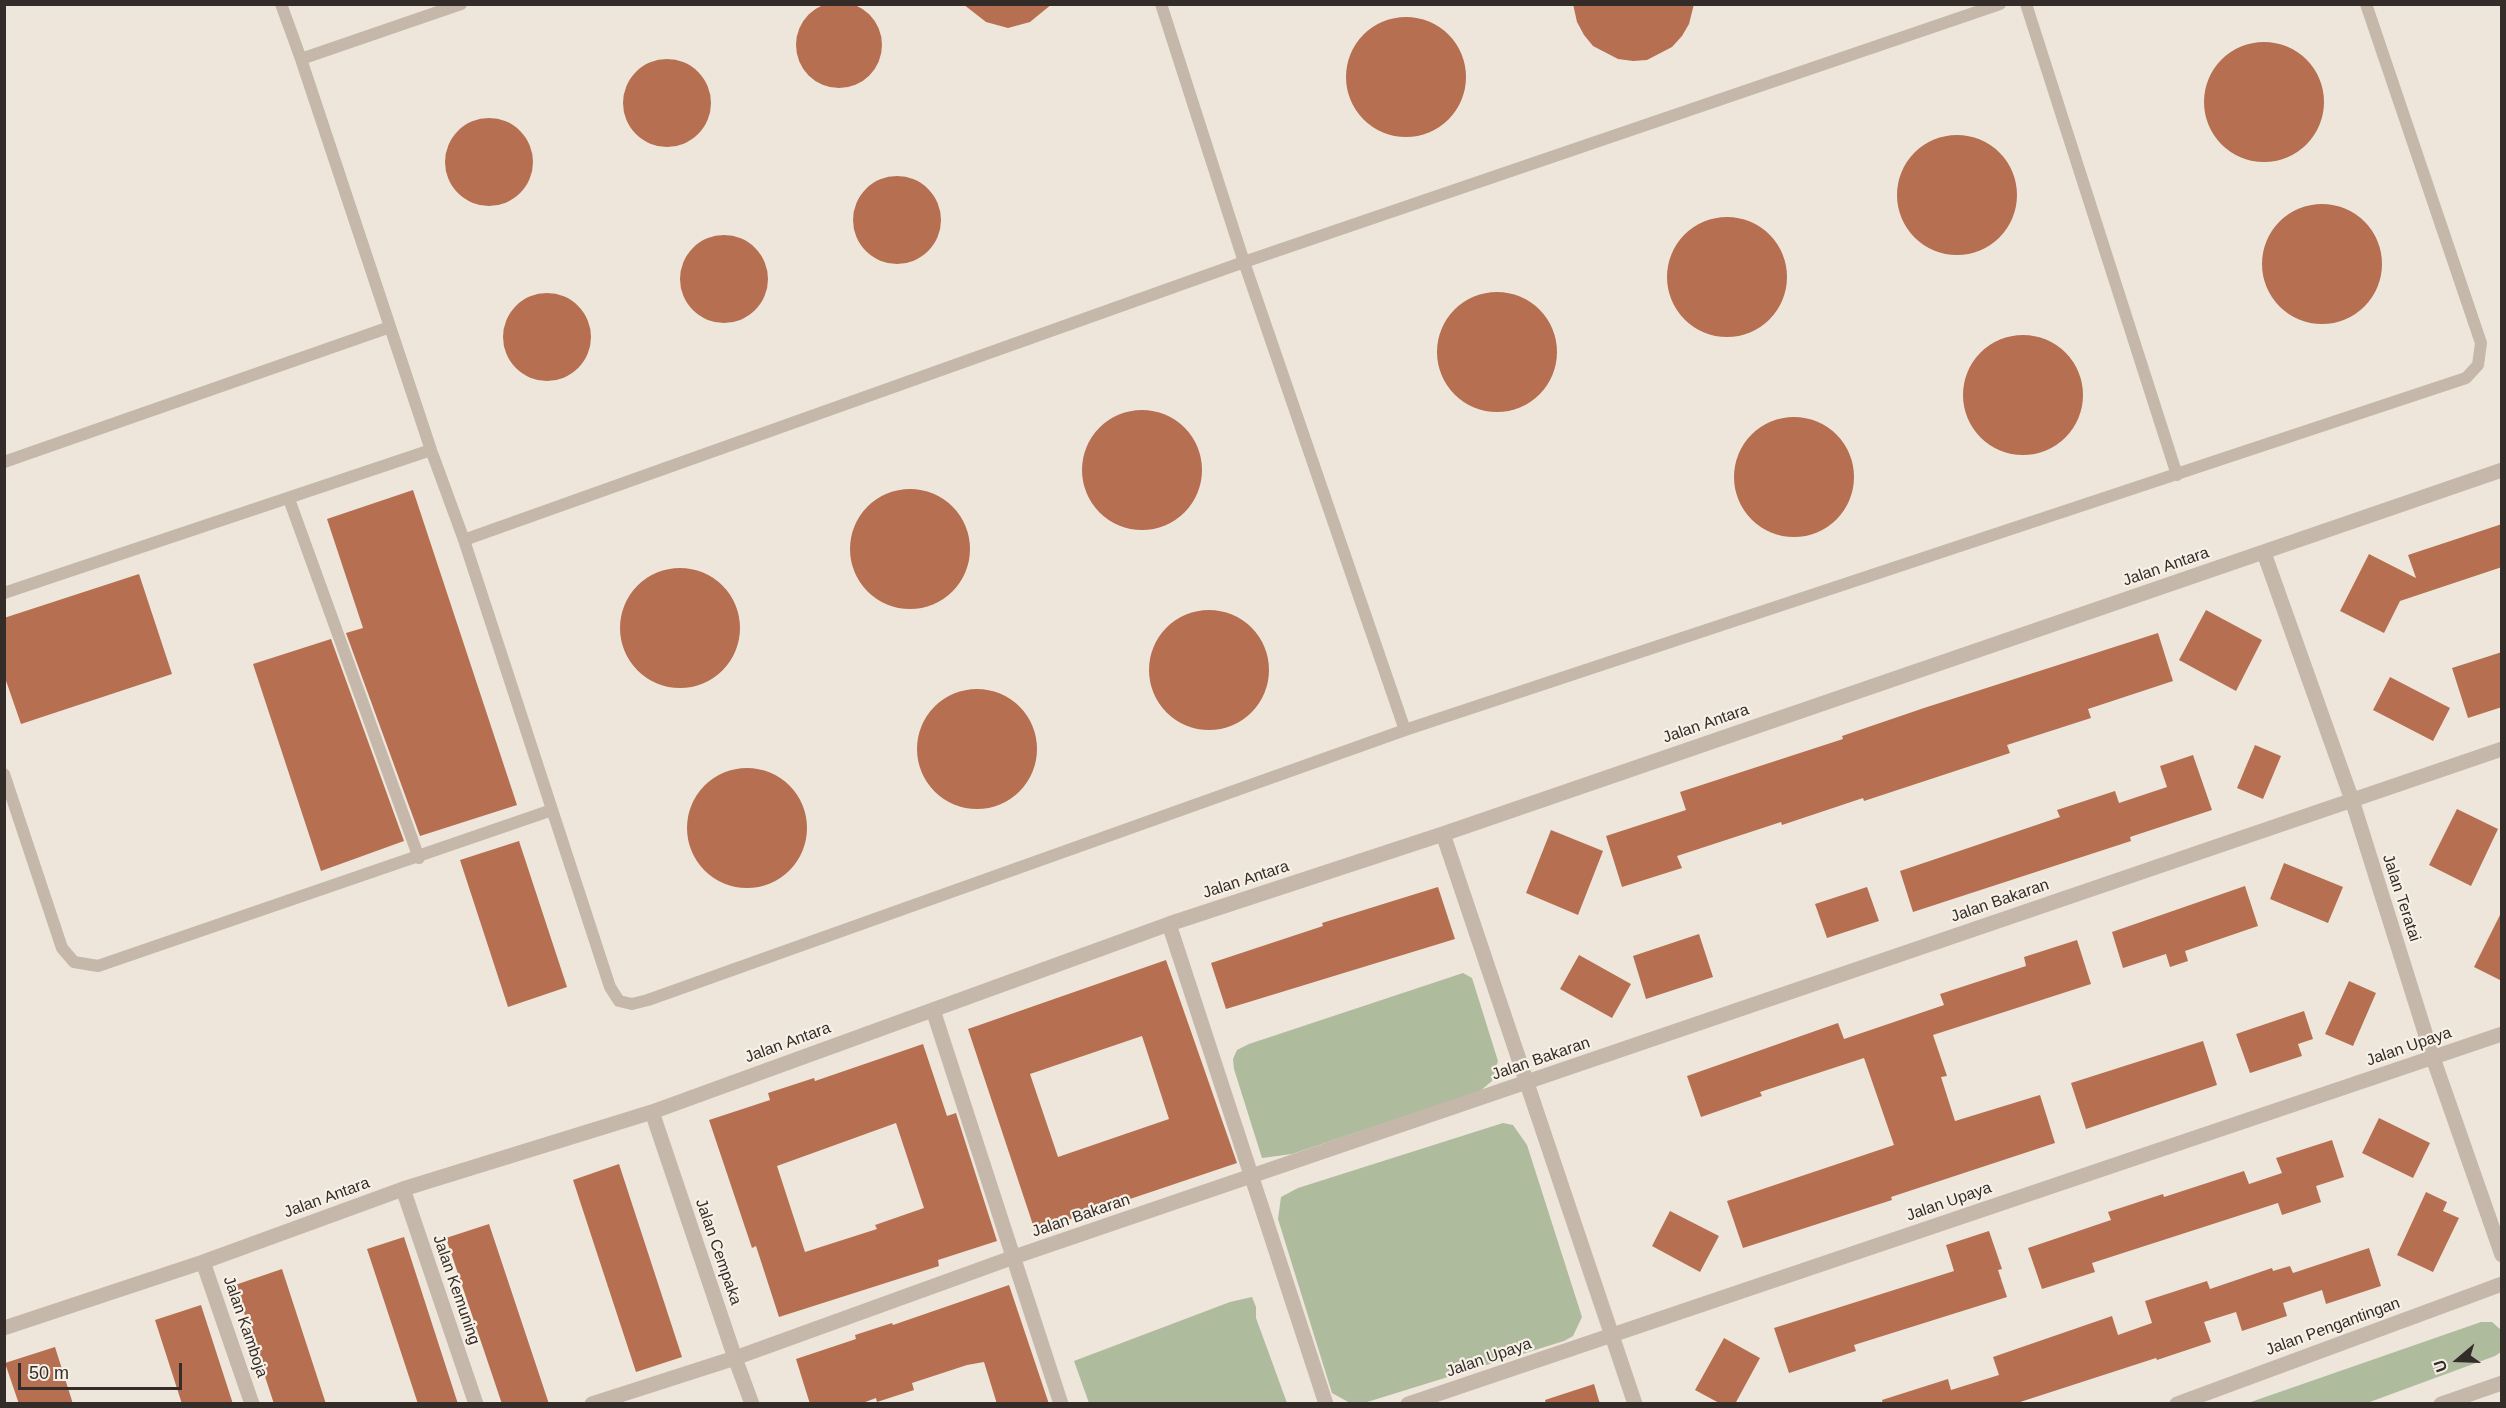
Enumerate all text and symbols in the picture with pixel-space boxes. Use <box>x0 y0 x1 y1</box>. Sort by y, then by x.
street label: Jalan Antara <box>2120 543 2212 591</box>
street label: Jalan Antara <box>1660 700 1752 748</box>
street label: Jalan Teratai <box>2378 852 2424 944</box>
street label: Jalan Antara <box>1200 857 1292 903</box>
street label: Jalan Bakaran <box>1949 875 2051 927</box>
street label: Jalan Antara <box>743 1019 833 1067</box>
street label: Jalan Upaya <box>2364 1023 2454 1071</box>
street label: Jalan Bakaran <box>1490 1033 1592 1085</box>
street label: Jalan Antara <box>282 1174 372 1222</box>
street label: Jalan Upaya <box>1904 1178 1994 1226</box>
street label: Jalan Bakaran <box>1030 1190 1132 1242</box>
street label: Jalan Cempaka <box>691 1196 745 1308</box>
street label: Jalan Kemuning <box>428 1233 484 1347</box>
street label: Jalan Kamboja <box>219 1274 271 1380</box>
street label: Jalan Pengantingan <box>2263 1294 2403 1360</box>
north arrow <box>2428 1330 2488 1390</box>
street label: Jalan Upaya <box>1444 1334 1534 1382</box>
scale bar <box>21 1351 184 1389</box>
text: U <box>2431 1358 2450 1374</box>
text: 50 m <box>29 1363 69 1383</box>

